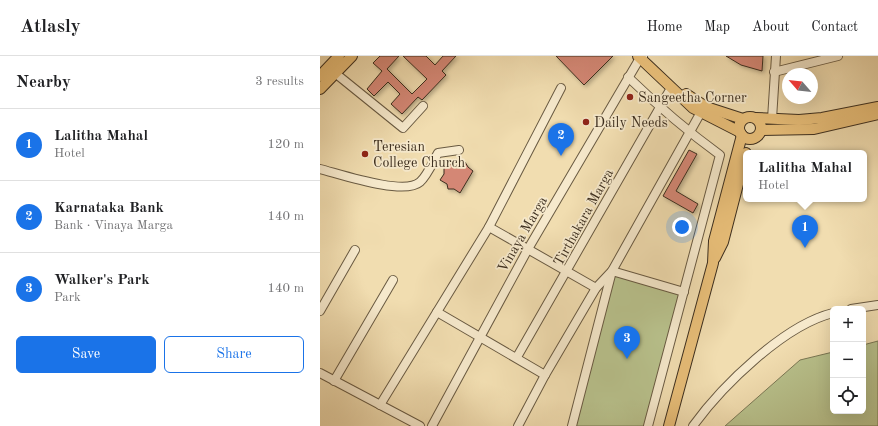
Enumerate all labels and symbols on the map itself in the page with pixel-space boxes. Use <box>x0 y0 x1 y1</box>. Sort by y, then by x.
north arrow <box>782 68 818 104</box>
place label: Sangeetha Corner <box>638 91 747 105</box>
marker: Sangeetha Corner <box>625 92 635 102</box>
place label: Daily Needs <box>594 116 668 130</box>
marker: Daily Needs <box>581 117 591 127</box>
pin: 2 <box>548 123 574 156</box>
place label: Teresian College Church <box>373 140 466 170</box>
marker: Teresian College Church <box>360 149 370 159</box>
street label: Tirthakara Marga <box>551 167 616 268</box>
street label: Vinaya Marga <box>496 194 550 275</box>
pin: 1 <box>792 215 818 248</box>
your location <box>672 217 692 237</box>
pin: 3 <box>614 326 640 359</box>

